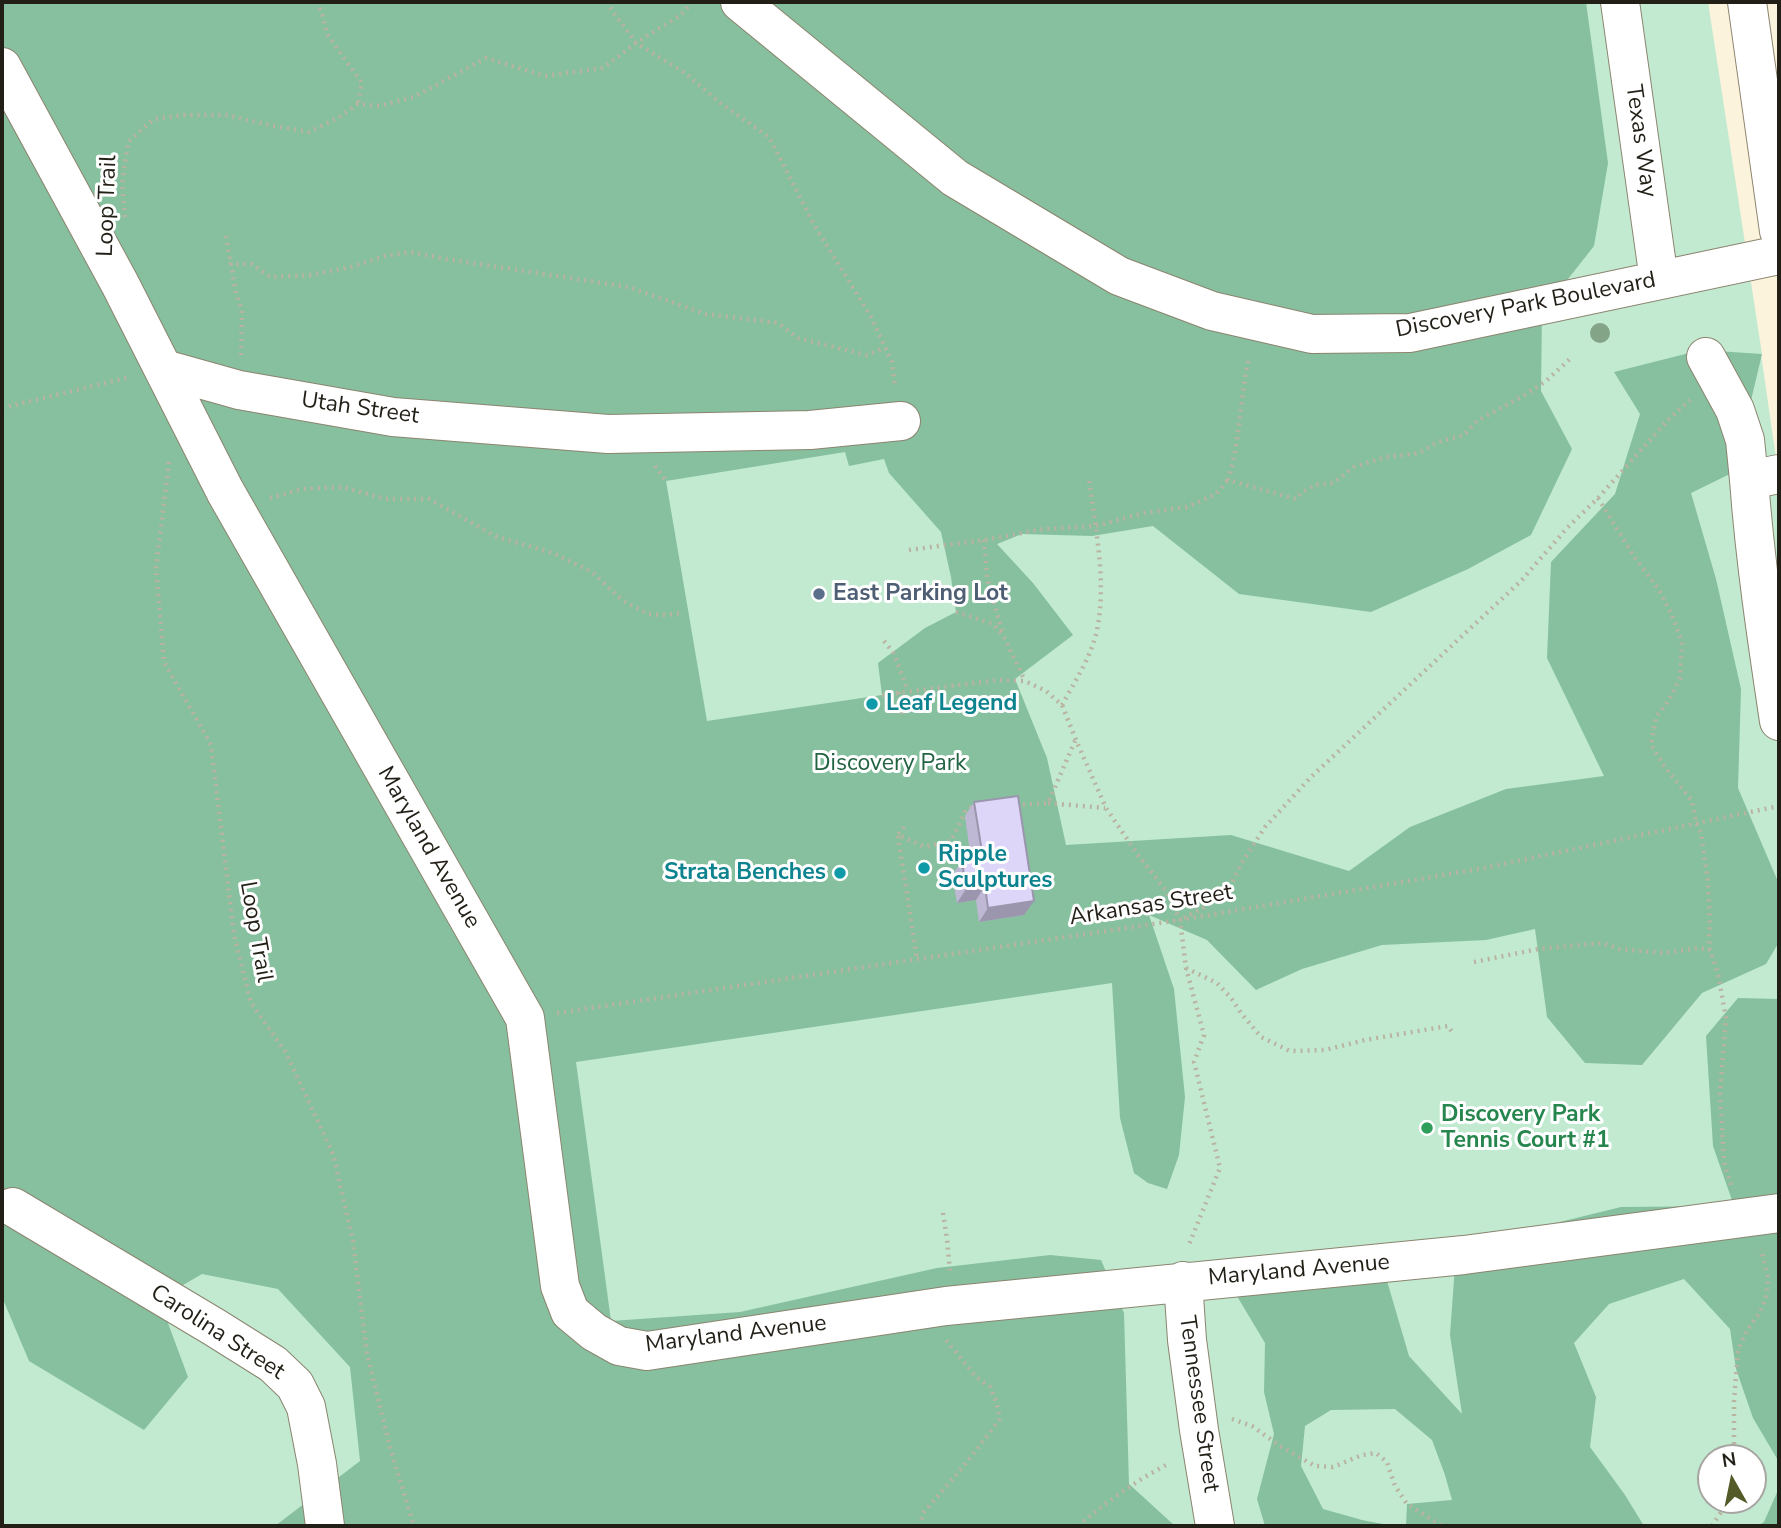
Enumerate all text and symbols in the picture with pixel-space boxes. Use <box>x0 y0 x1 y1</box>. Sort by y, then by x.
street label: Texas Way <box>1618 83 1662 199</box>
street label: Loop Trail <box>92 155 124 257</box>
street label: Discovery Park Boulevard <box>1394 267 1658 345</box>
street label: Utah Street <box>299 387 421 431</box>
place label: East Parking Lot <box>833 580 1008 608</box>
marker: East Parking Lot <box>811 586 827 602</box>
place label: Leaf Legend <box>886 690 1017 718</box>
marker: Leaf Legend <box>864 696 880 712</box>
park label: Discovery Park <box>813 750 967 778</box>
street label: Maryland Avenue <box>370 762 486 934</box>
place label: Ripple Sculptures <box>938 841 1052 895</box>
place label: Strata Benches <box>664 859 826 887</box>
marker: Ripple Sculptures <box>916 860 932 876</box>
marker: Strata Benches <box>832 865 848 881</box>
street label: Loop Trail <box>233 879 277 985</box>
street label: Arkansas Street <box>1068 879 1234 933</box>
place label: Discovery Park Tennis Court #1 <box>1441 1101 1610 1155</box>
marker: Discovery Park Tennis Court #1 <box>1419 1120 1435 1136</box>
street label: Maryland Avenue <box>1207 1249 1391 1293</box>
street label: Carolina Street <box>145 1279 289 1387</box>
street label: Maryland Avenue <box>644 1310 828 1360</box>
street label: Tennessee Street <box>1172 1314 1224 1494</box>
north arrow <box>1697 1444 1767 1514</box>
text: N <box>1720 1446 1738 1474</box>

